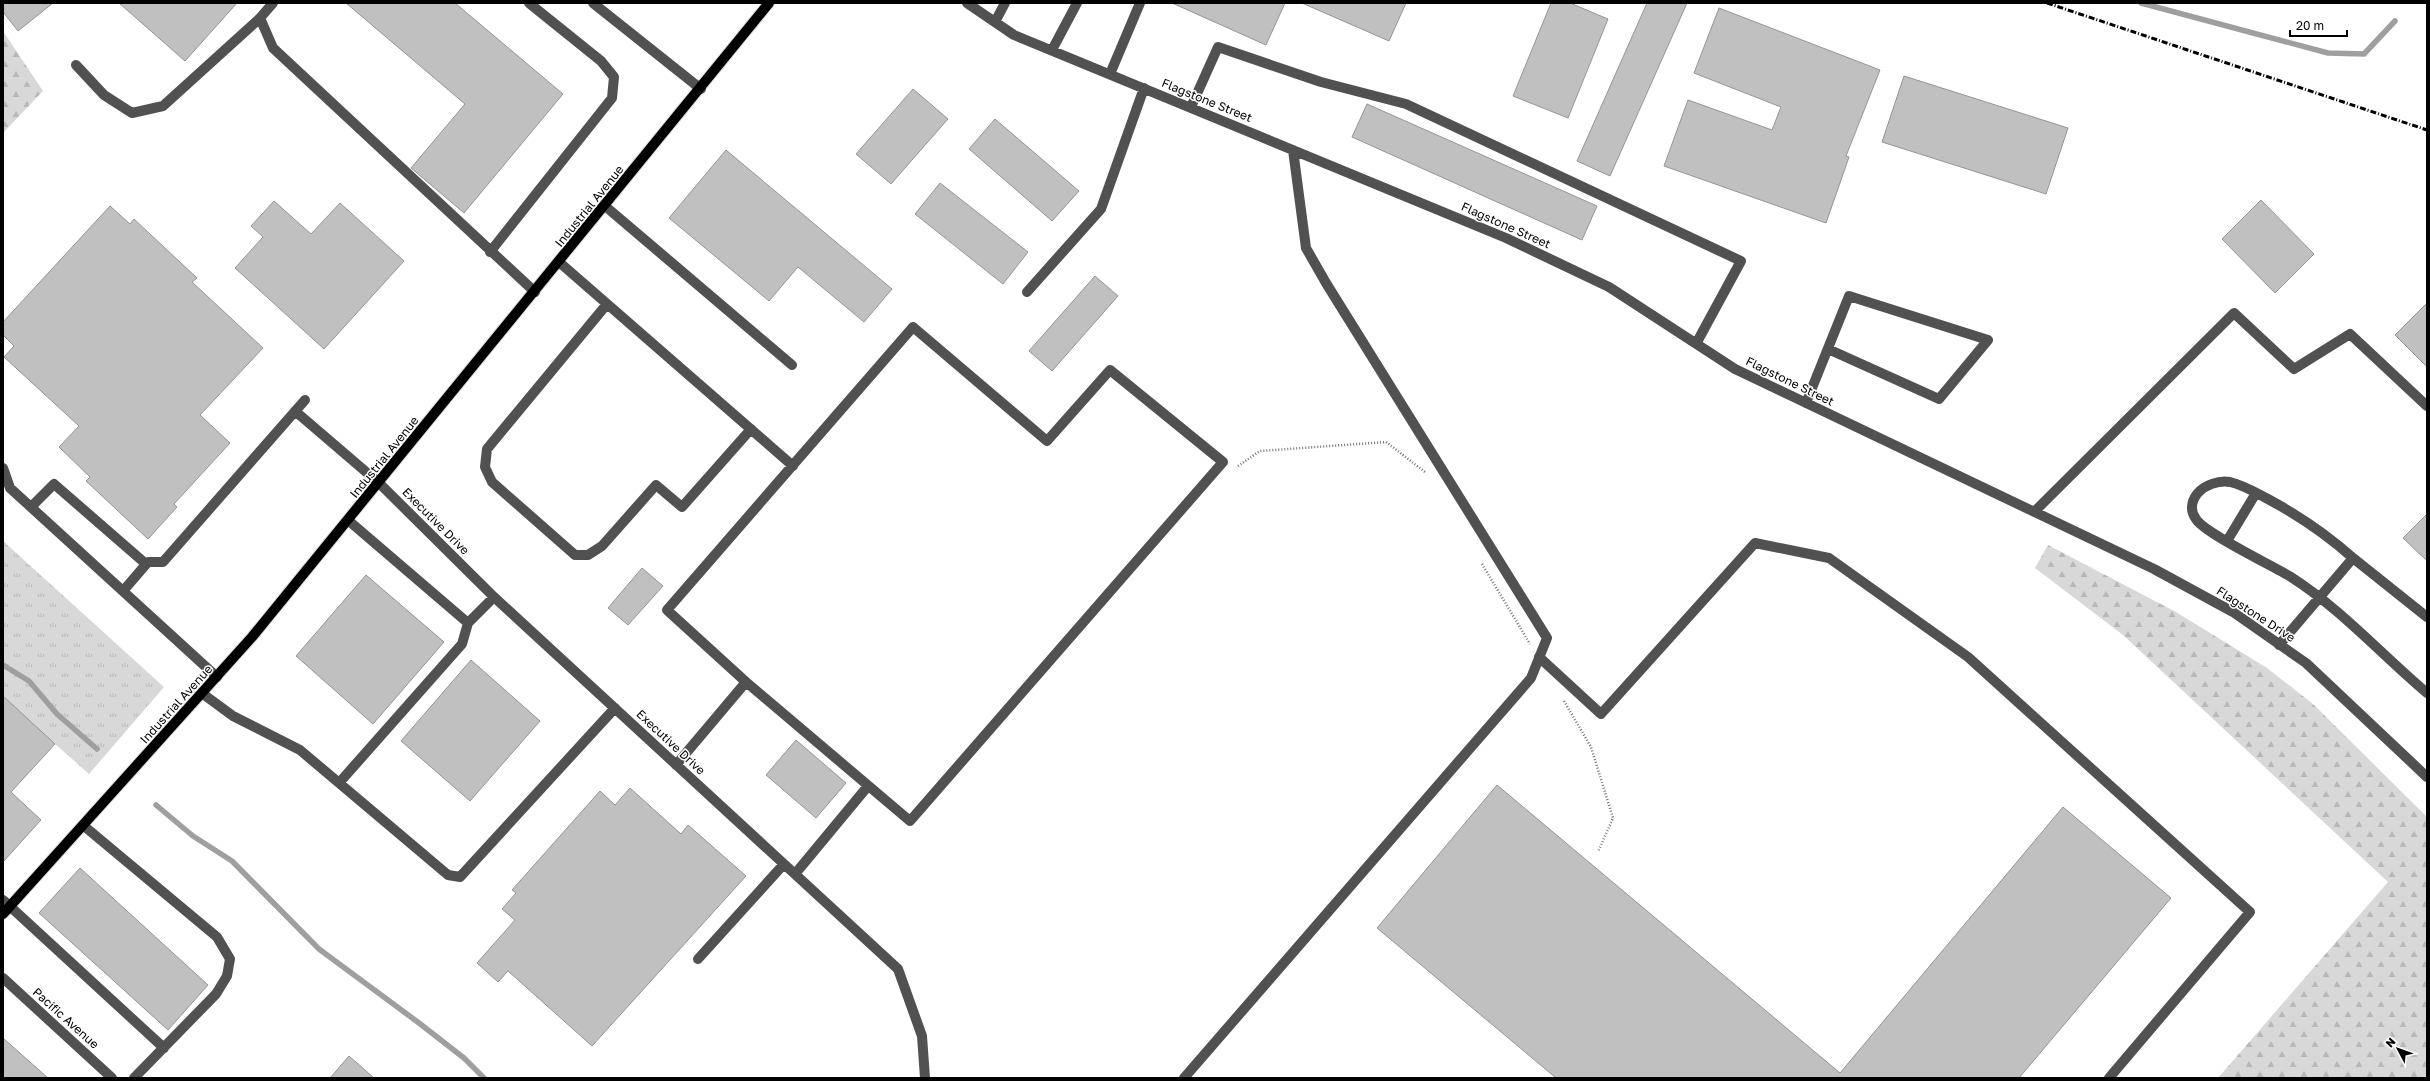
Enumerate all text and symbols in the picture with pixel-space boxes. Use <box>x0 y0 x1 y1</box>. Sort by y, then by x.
scale bar <box>2290 12 2347 38</box>
text: 20 m <box>2296 18 2324 33</box>
street label: Flagstone Street <box>1160 75 1255 125</box>
street label: Industrial Avenue <box>551 162 627 250</box>
street label: Flagstone Street <box>1459 199 1553 252</box>
street label: Flagstone Street <box>1743 353 1837 409</box>
street label: Industrial Avenue <box>346 413 422 501</box>
street label: Executive Drive <box>399 484 473 558</box>
street label: Flagstone Drive <box>2214 583 2298 645</box>
street label: Industrial Avenue <box>137 661 215 746</box>
street label: Executive Drive <box>633 706 709 778</box>
street label: Pacific Avenue <box>30 984 102 1052</box>
north arrow <box>2378 1029 2418 1069</box>
text: N <box>2382 1035 2398 1050</box>

